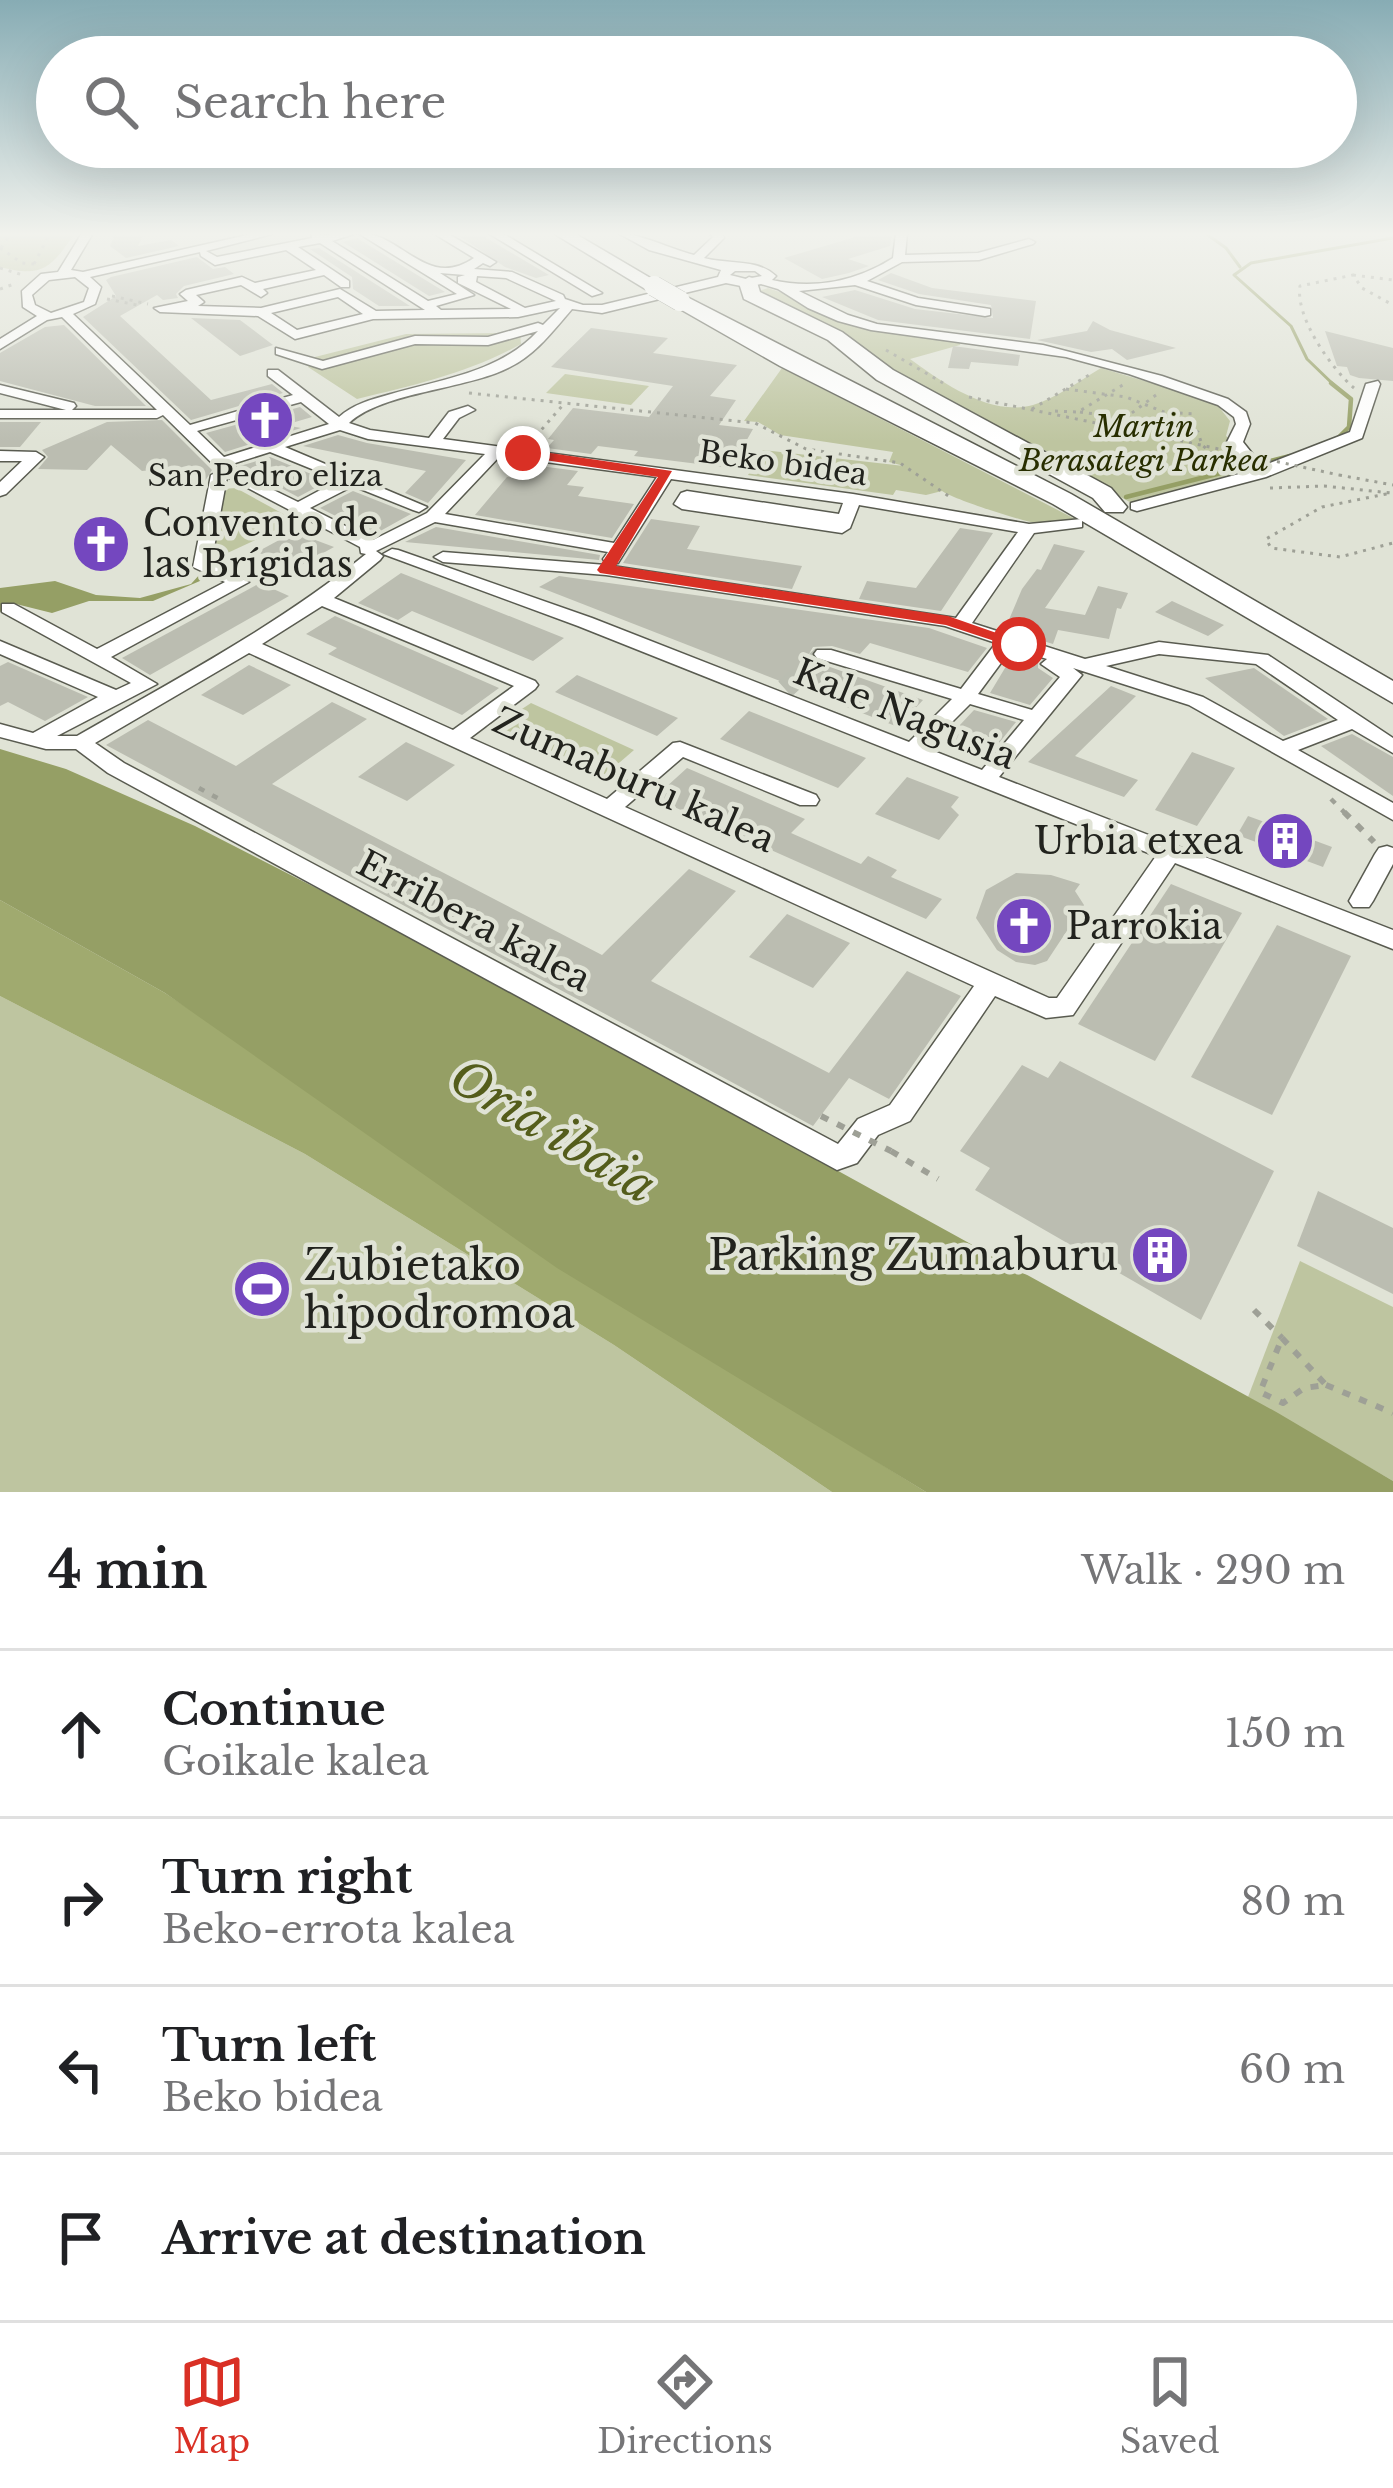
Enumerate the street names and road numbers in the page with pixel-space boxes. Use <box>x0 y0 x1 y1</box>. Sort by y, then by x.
street label: Beko bidea <box>696 433 870 493</box>
street label: Kale Nagusia <box>787 649 1023 779</box>
street label: Zumaburu kalea <box>486 698 782 862</box>
street label: Erribera kalea <box>349 840 599 1002</box>

